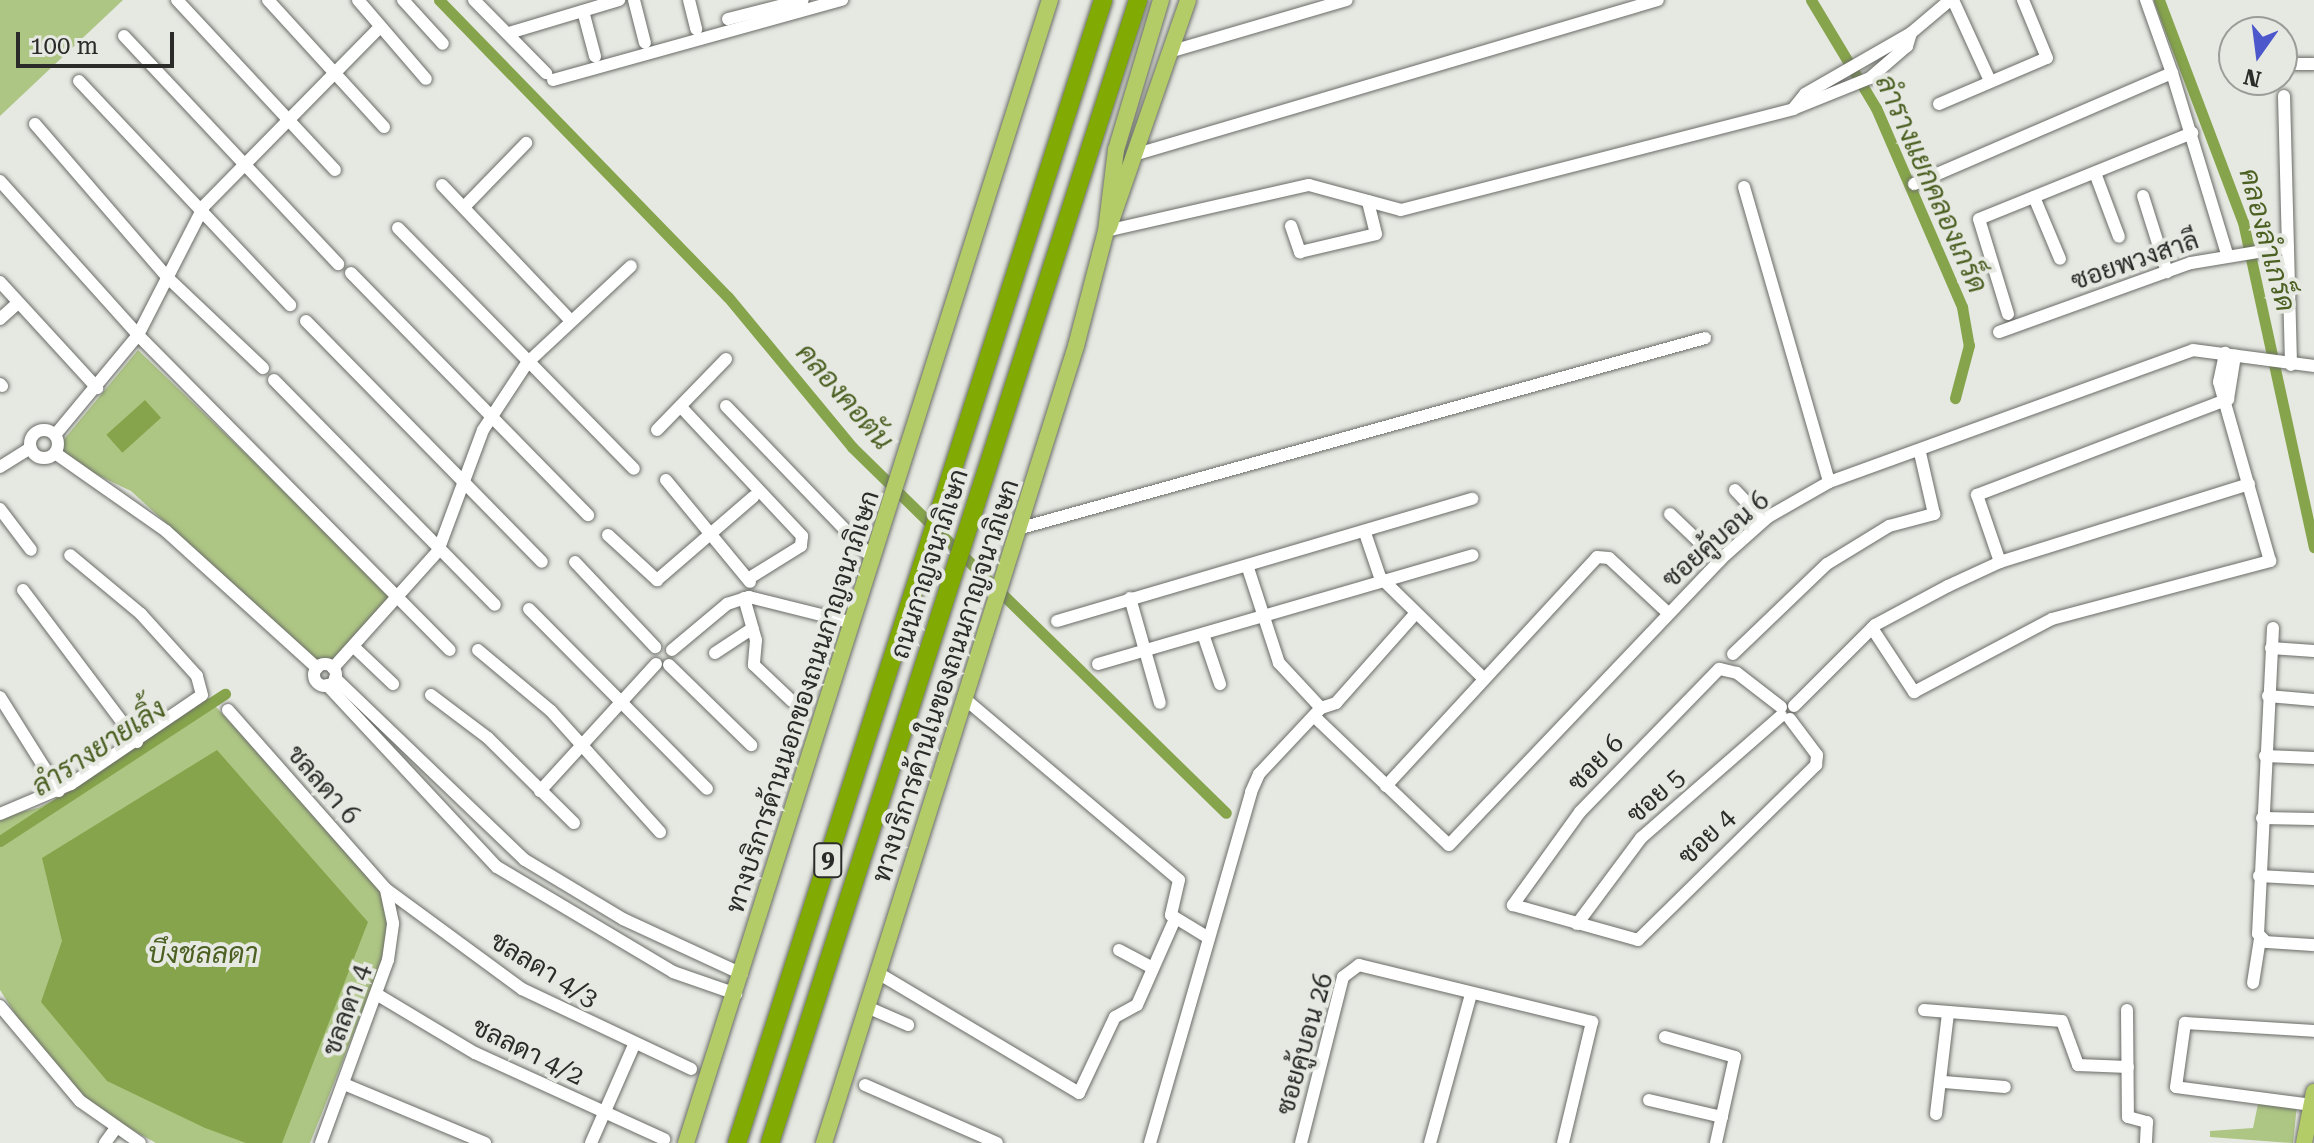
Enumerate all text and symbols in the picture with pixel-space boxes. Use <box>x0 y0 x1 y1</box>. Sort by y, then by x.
scale bar <box>20 16 178 66</box>
north arrow <box>2218 16 2298 96</box>
text: 100 m <box>30 32 98 60</box>
text: N <box>2241 64 2264 92</box>
water label: ลำรางแยกคลองเกร็ด <box>1868 70 1994 298</box>
water label: คลองลำเกร็ด <box>2232 165 2302 315</box>
street label: ซอยพวงสาลี <box>2067 225 2203 297</box>
water label: คลองคอตัน <box>789 337 899 457</box>
street label: ถนนกาญจนาภิเษก <box>885 465 975 663</box>
street label: ทางบริการด้านในของถนนกาญจนาภิเษก <box>866 475 1026 887</box>
street label: ซอยคู้บอน 6 <box>1656 485 1776 595</box>
street label: ทางบริการด้านนอกของถนนกาญจนาภิเษก <box>720 487 886 917</box>
water label: ลำรางยายเลิ้ง <box>26 692 172 804</box>
street label: ซอย 6 <box>1561 728 1631 798</box>
street label: ชลลดา 6 <box>280 739 366 831</box>
street label: ซอย 5 <box>1621 762 1691 830</box>
street label: ซอย 4 <box>1672 802 1742 872</box>
road number: 9 <box>812 840 844 880</box>
street label: ชลลดา 4/3 <box>484 926 604 1014</box>
water label: บึงชลลดา <box>148 937 258 971</box>
street label: ชลลดา 4 <box>316 960 378 1060</box>
street label: ซอยคู้บอน 26 <box>1270 969 1340 1119</box>
street label: ชลลดา 4/2 <box>467 1012 589 1092</box>

